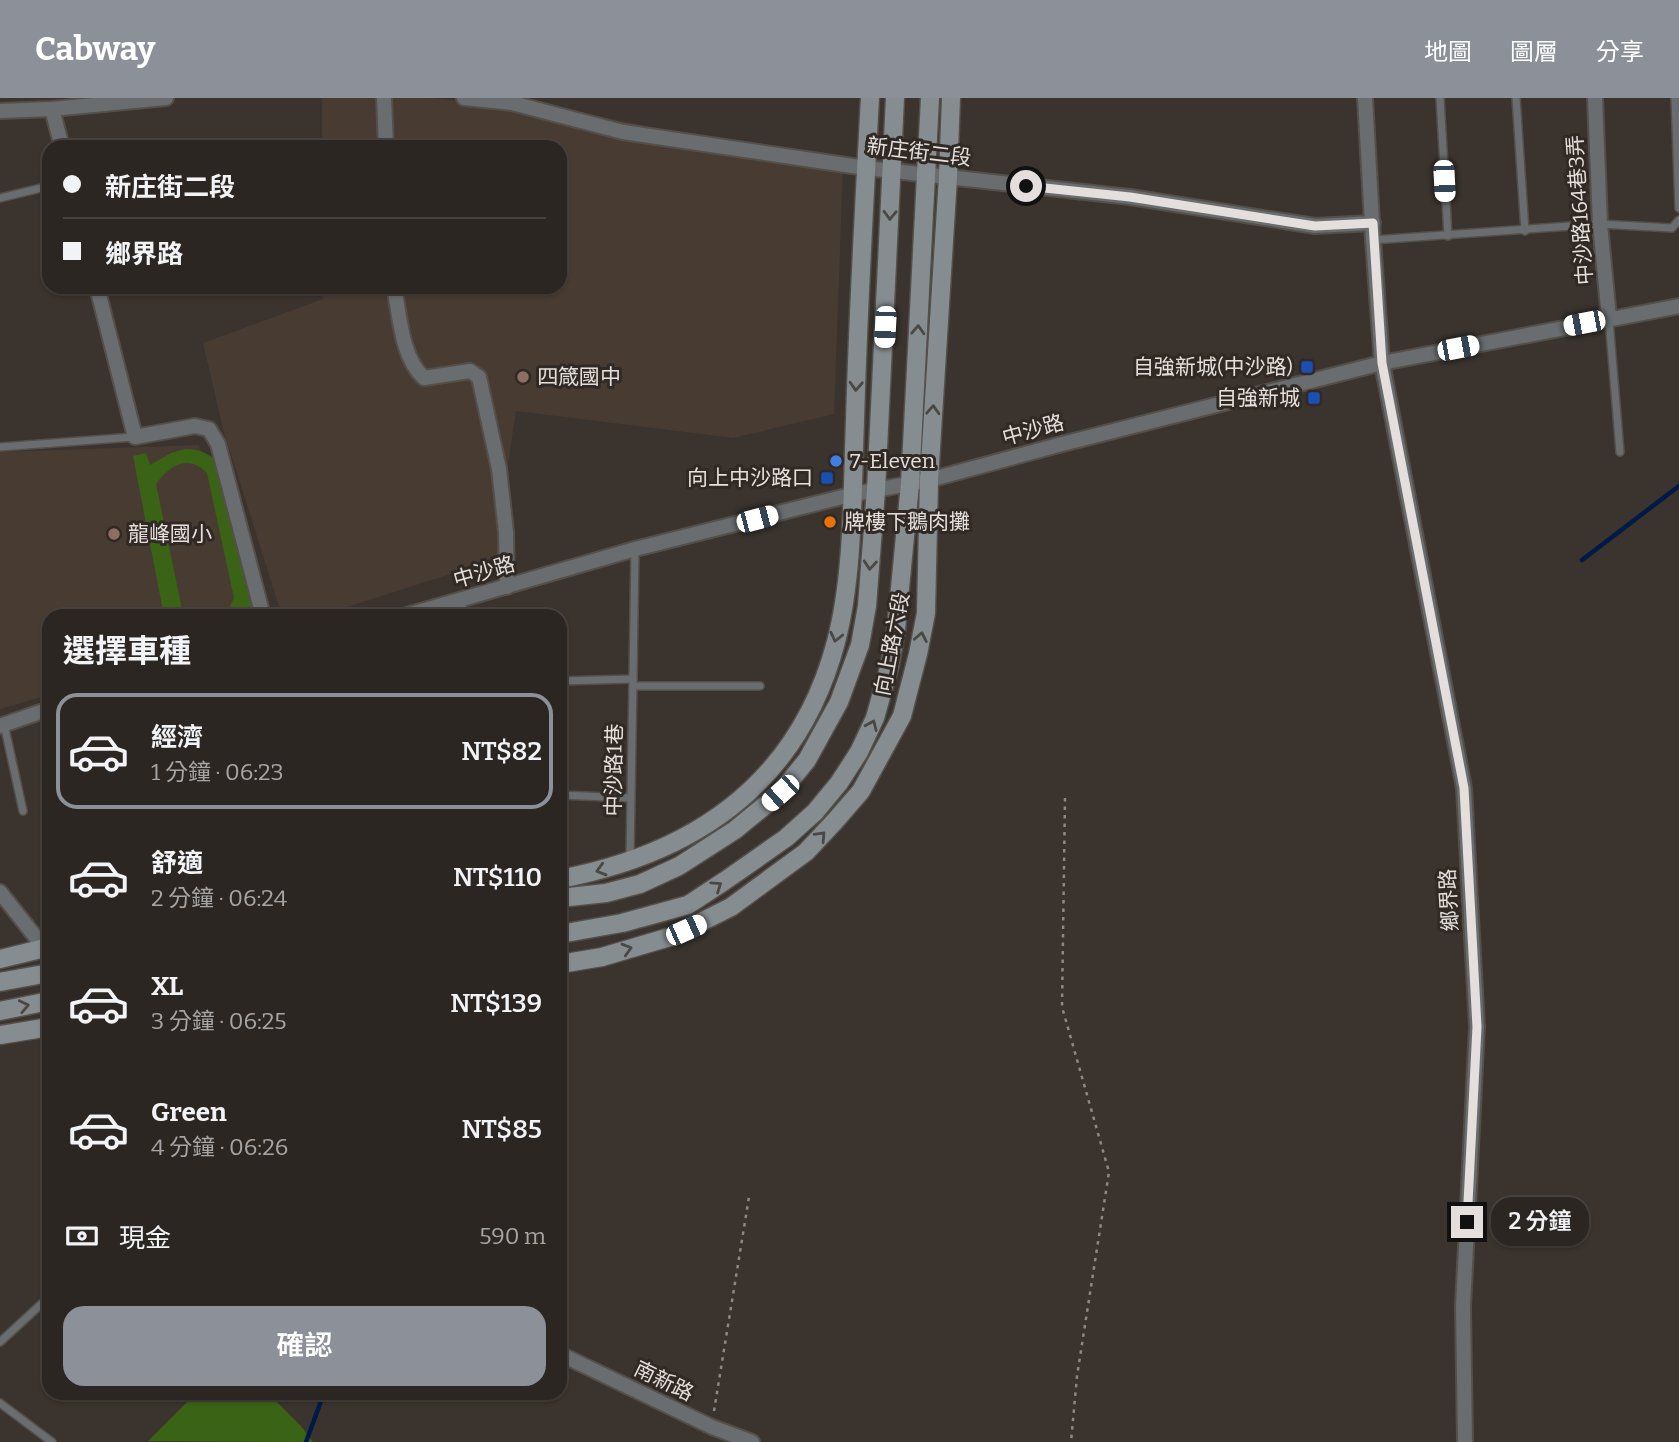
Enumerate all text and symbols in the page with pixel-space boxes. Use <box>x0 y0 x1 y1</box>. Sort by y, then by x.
text: Cabway <box>35 29 155 69</box>
text: 地圖 <box>1424 38 1472 66</box>
text: 圖層 <box>1510 38 1558 66</box>
text: 分享 <box>1596 38 1644 66</box>
street label: 新庄街二段 <box>865 133 973 171</box>
street label: 中沙路164巷3弄 <box>1562 134 1598 286</box>
car <box>1433 159 1456 203</box>
route start <box>1010 170 1042 202</box>
text: 新庄街二段 <box>105 172 235 203</box>
one-way arrow <box>883 210 898 221</box>
text: 鄉界路 <box>105 239 183 270</box>
car <box>874 305 897 349</box>
car <box>1562 309 1607 337</box>
one-way arrow <box>911 324 926 335</box>
car <box>1436 334 1481 362</box>
place label: 自強新城(中沙路) <box>1133 354 1293 380</box>
marker: 自強新城(中沙路) <box>1299 359 1315 375</box>
place label: 四箴國中 <box>537 364 621 390</box>
marker: 四箴國中 <box>515 369 531 385</box>
one-way arrow <box>849 381 864 392</box>
place label: 自強新城 <box>1216 385 1300 411</box>
marker: 自強新城 <box>1306 390 1322 406</box>
one-way arrow <box>925 404 940 415</box>
street label: 中沙路 <box>999 409 1067 451</box>
place label: 7-Eleven <box>850 448 935 474</box>
marker: 7-Eleven <box>828 453 844 469</box>
place label: 向上中沙路口 <box>687 465 813 491</box>
marker: 向上中沙路口 <box>819 470 835 486</box>
car <box>734 503 781 535</box>
place label: 牌樓下鵝肉攤 <box>844 509 970 535</box>
marker: 牌樓下鵝肉攤 <box>822 514 838 530</box>
place label: 龍峰國小 <box>128 521 212 547</box>
marker: 龍峰國小 <box>106 526 122 542</box>
street label: 中沙路 <box>450 551 518 593</box>
one-way arrow <box>863 559 878 570</box>
street label: 向上路六段 <box>869 590 915 698</box>
one-way arrow <box>830 631 844 643</box>
one-way arrow <box>913 631 928 643</box>
text: 選擇車種 <box>63 632 191 670</box>
one-way arrow <box>863 719 877 732</box>
icon: car <box>67 720 130 783</box>
text: 經濟 <box>151 722 203 753</box>
street label: 中沙路1巷 <box>600 724 628 816</box>
text: NT$82 <box>461 736 542 767</box>
text: 1 分鐘 · 06:23 <box>151 758 284 786</box>
car <box>758 771 803 815</box>
one-way arrow <box>812 831 825 844</box>
icon: car <box>67 846 130 909</box>
text: 舒適 <box>151 848 203 879</box>
text: NT$110 <box>453 862 542 893</box>
one-way arrow <box>595 862 607 876</box>
street label: 鄉界路 <box>1434 868 1464 932</box>
one-way arrow <box>709 881 722 894</box>
text: 2 分鐘 · 06:24 <box>151 884 287 912</box>
car <box>663 912 710 948</box>
one-way arrow <box>620 943 632 958</box>
text: XL <box>151 971 183 1002</box>
icon: car <box>67 972 130 1035</box>
text: NT$139 <box>450 988 542 1019</box>
one-way arrow <box>18 1000 30 1015</box>
text: 3 分鐘 · 06:25 <box>151 1007 287 1035</box>
text: Green <box>151 1097 227 1128</box>
icon: car <box>67 1098 130 1161</box>
text: NT$85 <box>462 1114 542 1145</box>
text: 4 分鐘 · 06:26 <box>151 1133 288 1161</box>
callout: 2 分鐘 <box>1492 1198 1590 1246</box>
route end <box>1451 1206 1483 1238</box>
text: 2 分鐘 <box>1508 1207 1572 1235</box>
icon: cash <box>63 1217 101 1255</box>
text: 590 m <box>479 1222 546 1250</box>
text: 現金 <box>119 1223 171 1254</box>
button: 確認 <box>63 1306 546 1386</box>
street label: 南新路 <box>630 1356 698 1406</box>

